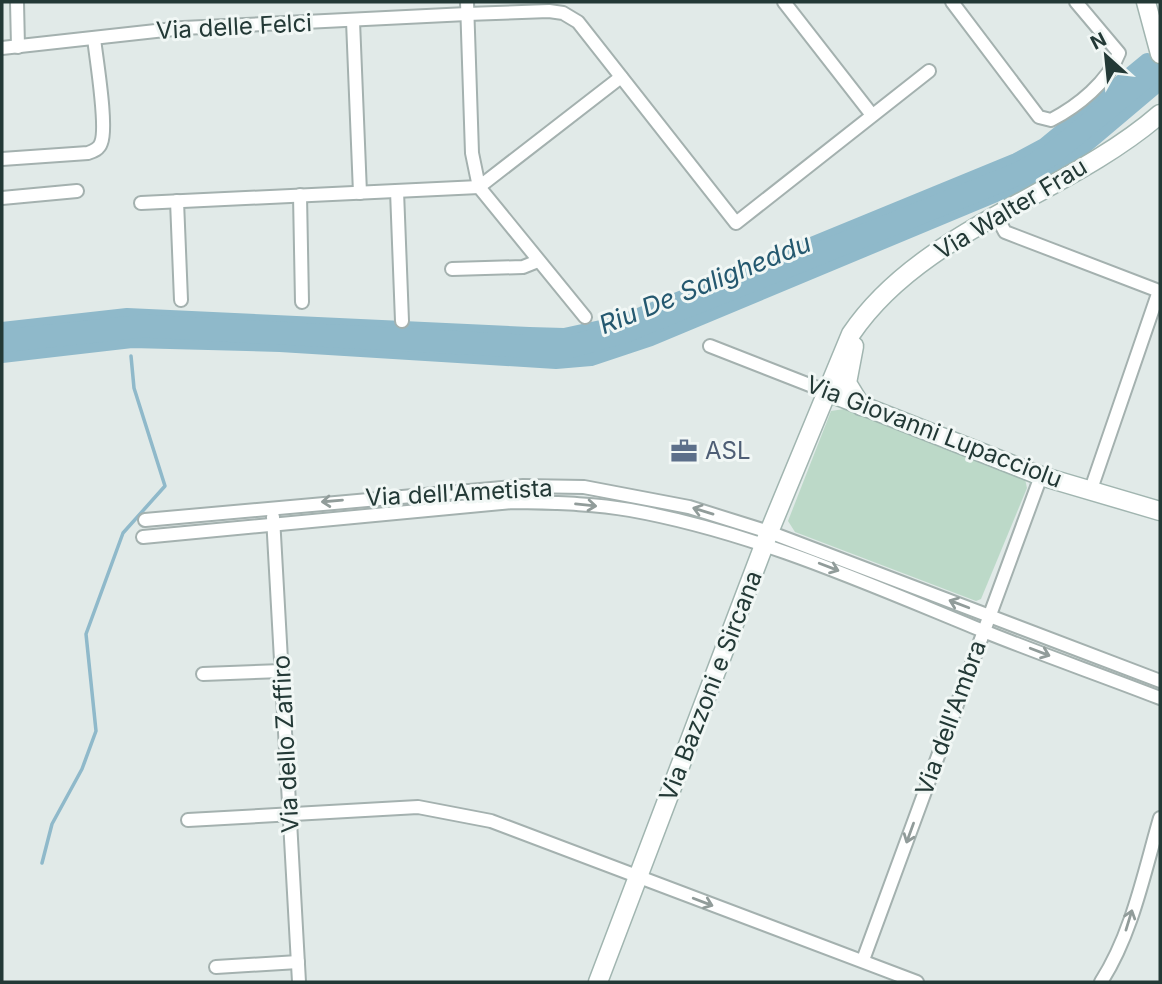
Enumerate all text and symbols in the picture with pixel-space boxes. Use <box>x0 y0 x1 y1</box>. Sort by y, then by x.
street label: Via delle Felci <box>155 8 313 45</box>
north arrow <box>1071 21 1141 91</box>
text: N <box>1087 28 1110 55</box>
street label: Via Walter Frau <box>929 152 1092 265</box>
water label: Riu De Saligheddu <box>594 227 815 340</box>
street label: Via Giovanni Lupacciolu <box>802 369 1066 494</box>
office icon: ASL <box>669 436 699 466</box>
place label: ASL <box>705 436 751 465</box>
street label: Via dell'Ametista <box>365 473 553 512</box>
one-way arrow <box>321 495 344 508</box>
one-way arrow <box>574 499 597 512</box>
one-way arrow <box>693 504 715 516</box>
one-way arrow <box>817 562 839 575</box>
street label: Via Bazzoni e Sircana <box>653 566 768 805</box>
one-way arrow <box>949 597 971 609</box>
street label: Via dell'Ambra <box>909 636 992 799</box>
one-way arrow <box>1028 647 1050 660</box>
street label: Via dello Zaffiro <box>266 654 305 834</box>
one-way arrow <box>902 822 915 844</box>
one-way arrow <box>691 896 713 909</box>
one-way arrow <box>1123 910 1136 932</box>

